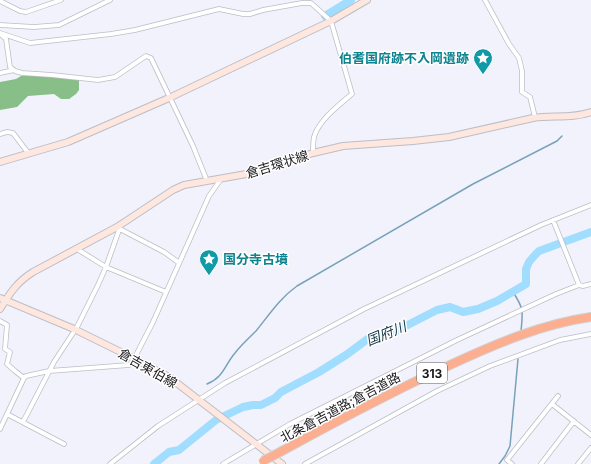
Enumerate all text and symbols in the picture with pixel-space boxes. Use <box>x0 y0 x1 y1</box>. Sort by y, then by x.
place icon: 伯耆国府跡不入岡遺跡 <box>472 47 494 75</box>
place label: 伯耆国府跡不入岡遺跡 <box>339 50 469 66</box>
street label: 倉吉環状線 <box>244 147 310 181</box>
place icon: 国分寺古墳 <box>198 248 220 276</box>
place label: 国分寺古墳 <box>223 251 288 267</box>
water label: 国府川 <box>363 317 411 349</box>
street label: 倉吉東伯線 <box>116 345 180 391</box>
road number: 313 <box>417 363 447 383</box>
street label: 北条倉吉道路;倉吉道路 <box>277 368 403 446</box>

